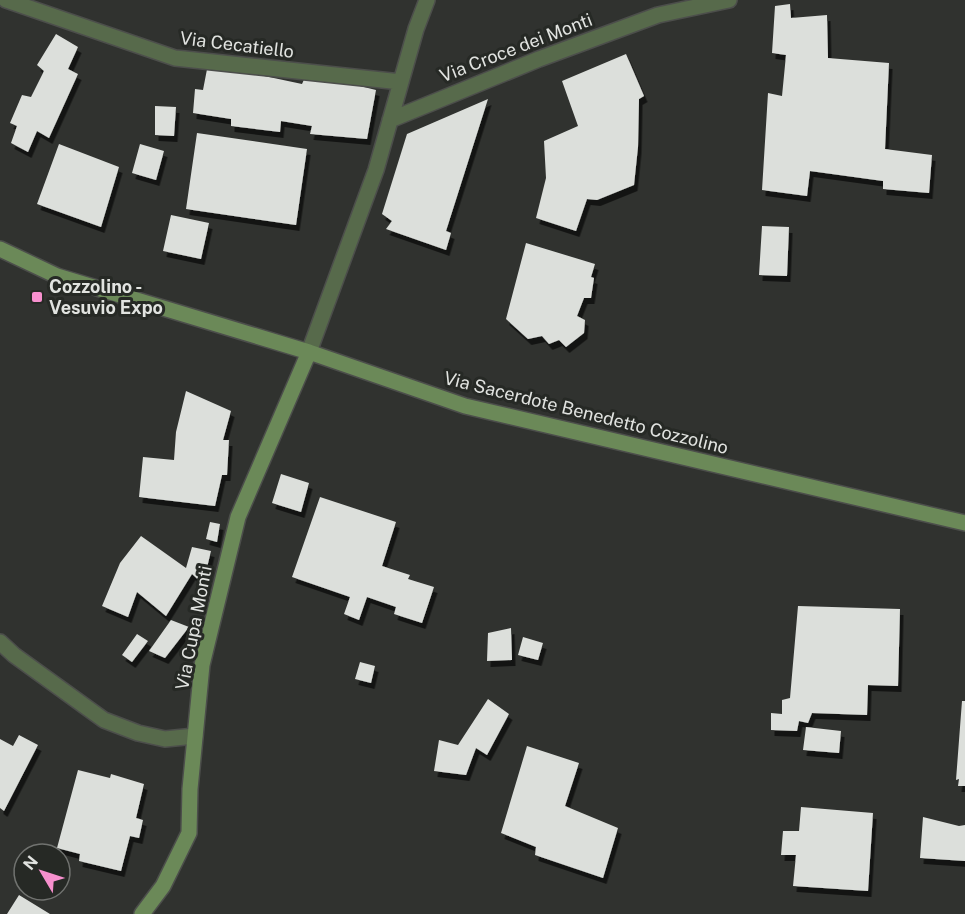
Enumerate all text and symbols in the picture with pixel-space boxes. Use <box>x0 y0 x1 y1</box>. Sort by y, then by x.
street label: Via Croce dei Monti <box>437 9 595 86</box>
street label: Via Cecatiello <box>179 27 295 62</box>
place label: Cozzolino - Vesuvio Expo <box>49 276 163 318</box>
marker: Cozzolino - Vesuvio Expo <box>30 290 44 304</box>
street label: Via Sacerdote Benedetto Cozzolino <box>442 367 731 458</box>
street label: Via Cupa Monti <box>171 564 216 692</box>
north arrow <box>12 842 72 902</box>
text: N <box>19 852 42 874</box>

